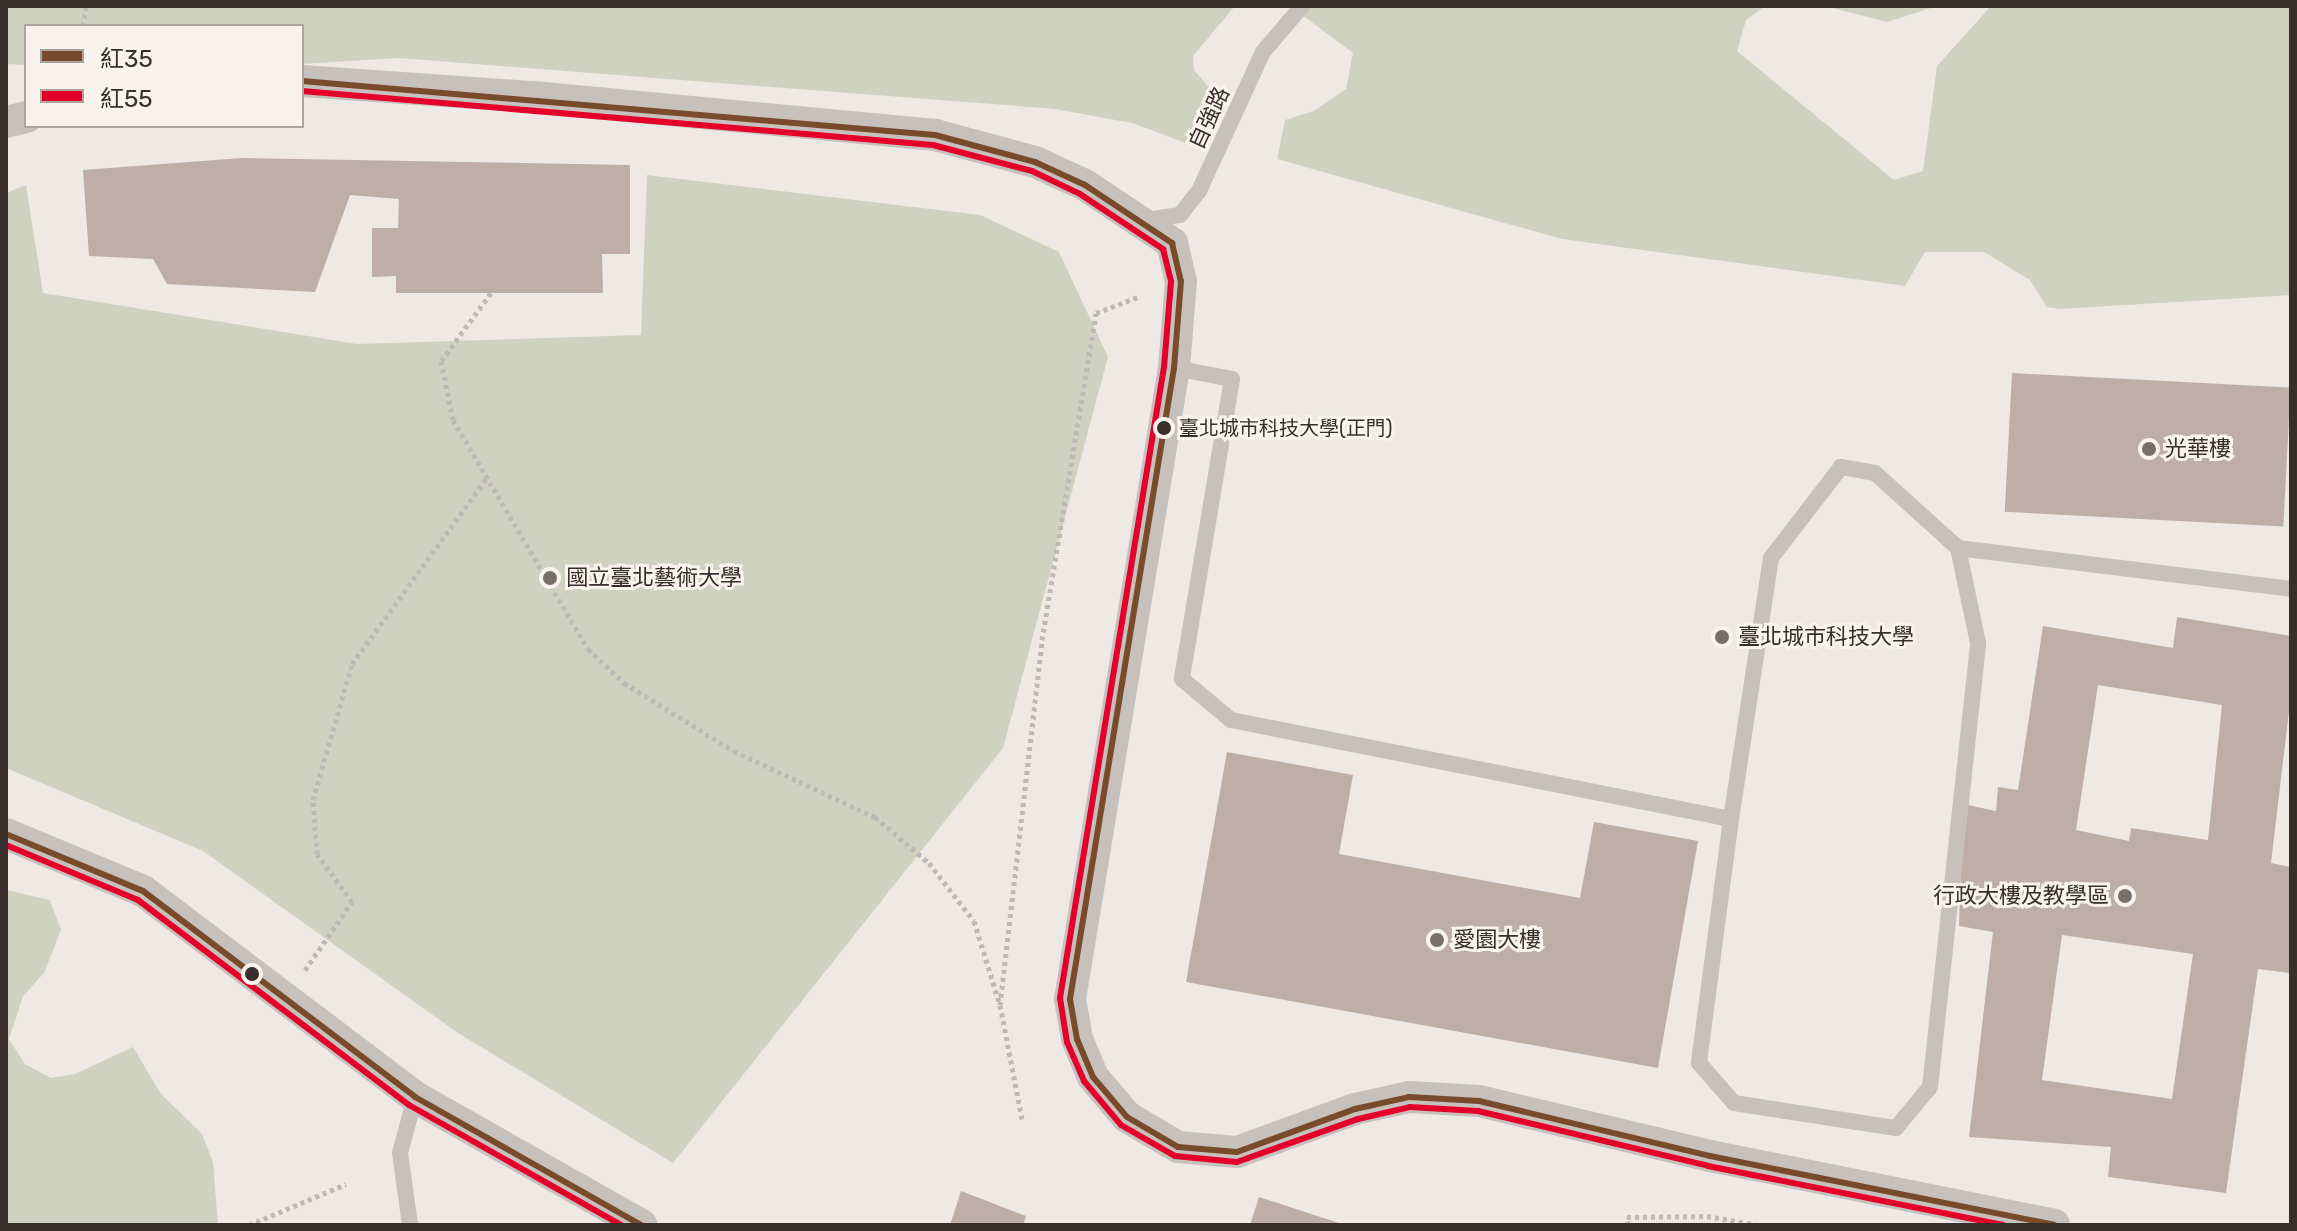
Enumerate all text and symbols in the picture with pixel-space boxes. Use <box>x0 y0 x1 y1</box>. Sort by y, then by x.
legend <box>24 24 304 128</box>
text: 紅35 <box>100 45 153 73</box>
street label: 自強路 <box>1183 83 1235 153</box>
text: 紅55 <box>100 85 153 113</box>
place label: 臺北城市科技大學(正門) <box>1179 416 1393 440</box>
marker: 臺北城市科技大學(正門) <box>1156 420 1172 436</box>
place label: 光華樓 <box>2165 436 2231 462</box>
marker: 光華樓 <box>2140 440 2158 458</box>
place label: 國立臺北藝術大學 <box>566 565 742 591</box>
marker: 國立臺北藝術大學 <box>541 569 559 587</box>
place label: 臺北城市科技大學 <box>1738 624 1914 650</box>
marker: 臺北城市科技大學 <box>1713 628 1731 646</box>
place label: 行政大樓及教學區 <box>1933 883 2109 909</box>
marker: 行政大樓及教學區 <box>2116 887 2134 905</box>
place label: 愛園大樓 <box>1453 927 1541 953</box>
marker: 愛園大樓 <box>1428 931 1446 949</box>
unlabelled marker <box>244 966 260 982</box>

